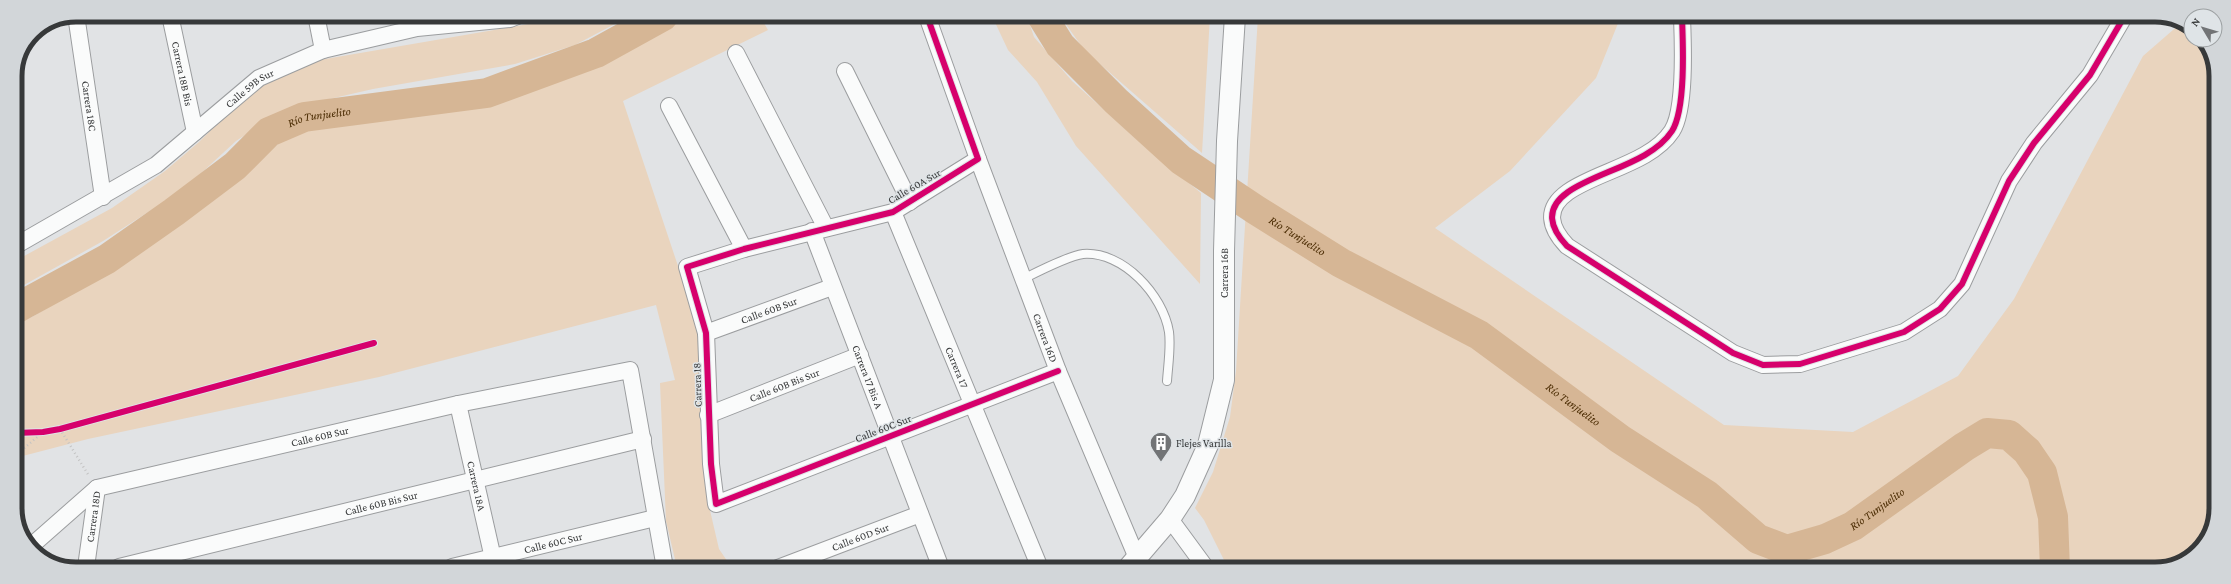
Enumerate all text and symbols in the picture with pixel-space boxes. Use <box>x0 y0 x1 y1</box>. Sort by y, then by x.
north arrow <box>2183 8 2223 48</box>
text: N <box>2188 15 2202 28</box>
street label: Carrera 18B Bis <box>170 40 195 107</box>
street label: Calle 59B Sur <box>223 66 276 110</box>
street label: Carrera 18C <box>80 80 99 133</box>
water label: Río Tunjuelito <box>285 104 351 130</box>
street label: Calle 60A Sur <box>885 166 943 206</box>
water label: Río Tunjuelito <box>1266 213 1328 259</box>
street label: Carrera 16B <box>1218 248 1230 298</box>
street label: Calle 60B Sur <box>739 294 799 326</box>
street label: Carrera 16D <box>1031 312 1060 364</box>
street label: Carrera 17 Bis A <box>850 343 886 411</box>
street label: Carrera 17 <box>943 345 971 390</box>
street label: Carrera 18 <box>690 363 704 407</box>
street label: Calle 60B Bis Sur <box>747 366 821 404</box>
water label: Río Tunjuelito <box>1543 380 1603 429</box>
street label: Calle 60C Sur <box>853 412 913 444</box>
street label: Calle 60B Sur <box>290 424 350 449</box>
building icon: Flejes Varilla <box>1148 430 1174 463</box>
place label: Flejes Varilla <box>1176 437 1232 450</box>
street label: Carrera 18A <box>465 460 488 513</box>
water label: Río Tunjuelito <box>1847 485 1907 533</box>
street label: Calle 60B Bis Sur <box>344 488 419 518</box>
street label: Carrera 18D <box>84 490 103 543</box>
street label: Calle 60D Sur <box>830 520 891 553</box>
street label: Calle 60C Sur <box>523 530 584 555</box>

